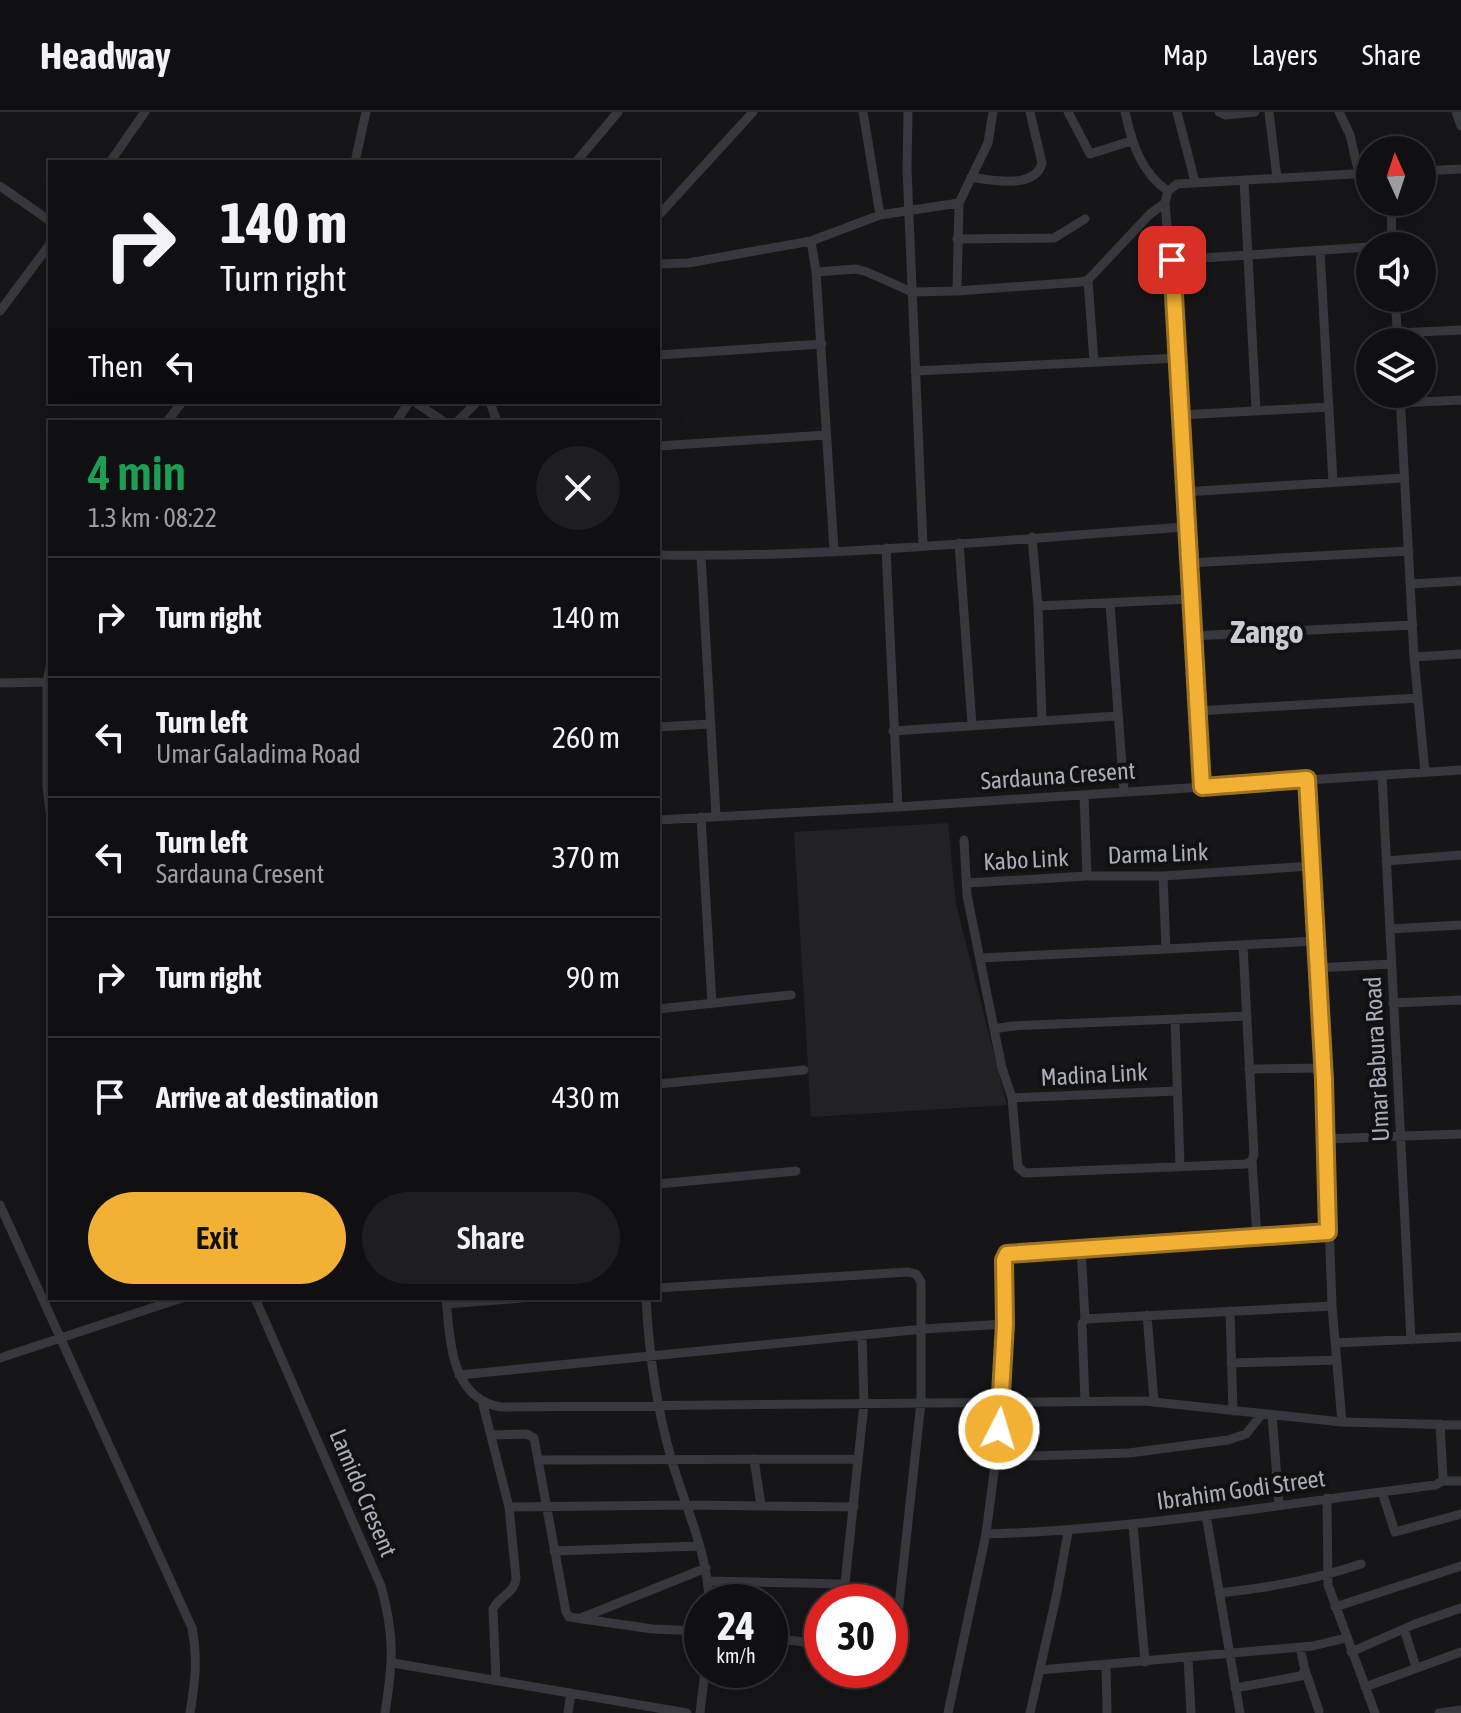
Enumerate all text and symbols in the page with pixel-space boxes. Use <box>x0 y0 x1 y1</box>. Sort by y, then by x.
text: Headway <box>40 34 171 77</box>
text: Map <box>1163 39 1208 71</box>
text: Layers <box>1252 39 1318 71</box>
text: Share <box>1362 39 1421 71</box>
north arrow <box>1356 136 1436 216</box>
map controls <box>1356 136 1436 408</box>
text: 140 m <box>220 191 347 255</box>
icon: right <box>88 192 192 296</box>
pin <box>1138 226 1206 294</box>
button: sound <box>1356 232 1436 312</box>
icon: arrive <box>1150 238 1194 282</box>
text: Turn right <box>220 257 347 299</box>
button: layers <box>1356 328 1436 408</box>
icon: left <box>159 344 203 388</box>
text: Then <box>88 349 143 383</box>
text: 4 min <box>88 445 186 500</box>
button: close <box>536 446 620 530</box>
text: 1.3 km · 08:22 <box>88 503 217 533</box>
icon: right <box>88 595 132 639</box>
text: Turn right <box>156 600 262 634</box>
text: 140 m <box>552 600 620 634</box>
district label: Zango <box>1231 613 1303 650</box>
text: Turn left <box>156 705 248 739</box>
icon: left <box>88 715 132 759</box>
text: 260 m <box>552 720 620 754</box>
text: Umar Galadima Road <box>156 739 361 769</box>
street label: Sardauna Cresent <box>980 757 1136 794</box>
text: Turn left <box>156 825 248 859</box>
icon: left <box>88 835 132 879</box>
street label: Darma Link <box>1107 838 1209 869</box>
text: 370 m <box>552 840 620 874</box>
street label: Kabo Link <box>983 844 1070 875</box>
text: Sardauna Cresent <box>156 859 324 889</box>
icon: right <box>88 955 132 999</box>
text: Turn right <box>156 960 262 994</box>
text: 90 m <box>566 960 620 994</box>
street label: Umar Babura Road <box>1359 976 1394 1142</box>
street label: Madina Link <box>1040 1058 1149 1091</box>
icon: arrive <box>88 1075 132 1119</box>
text: Arrive at destination <box>156 1080 378 1114</box>
text: 430 m <box>552 1080 620 1114</box>
button: Exit <box>88 1192 346 1284</box>
button: Share <box>362 1192 620 1284</box>
position arrow <box>957 1387 1041 1471</box>
street label: Lamido Cresent <box>324 1425 402 1561</box>
street label: Ibrahim Godi Street <box>1155 1464 1327 1515</box>
speed limit sign: 30 <box>804 1584 908 1688</box>
text: 24 <box>717 1603 755 1648</box>
text: km/h <box>716 1644 756 1667</box>

